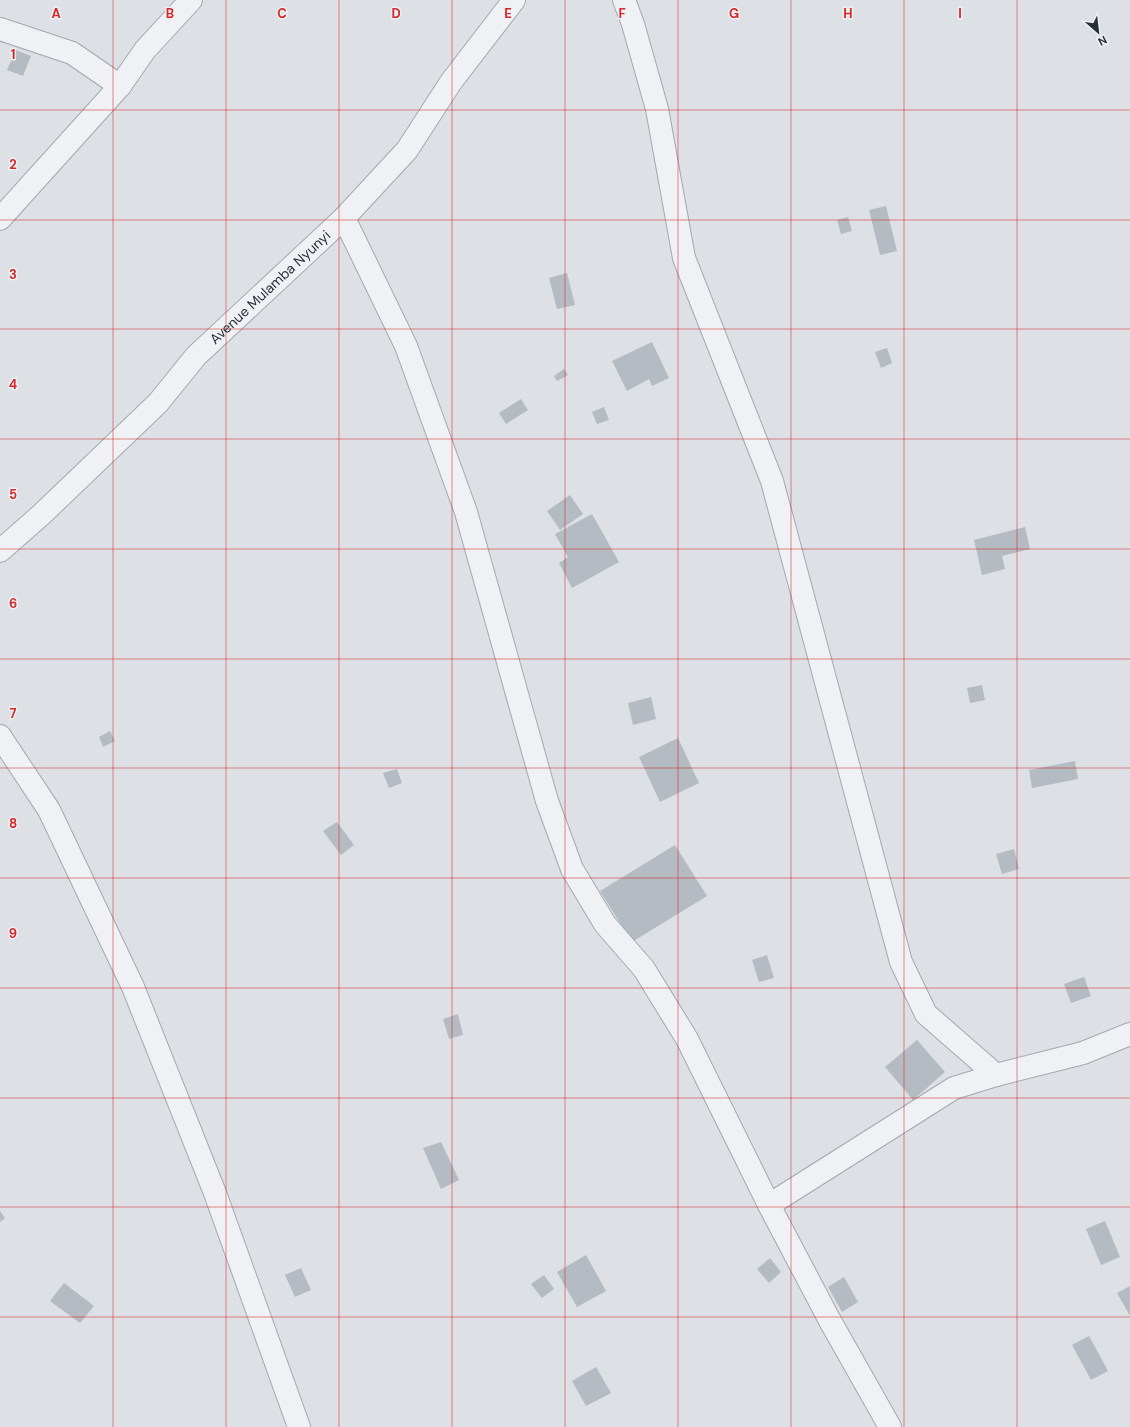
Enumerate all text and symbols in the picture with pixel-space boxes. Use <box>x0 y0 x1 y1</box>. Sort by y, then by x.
text: A <box>51 5 61 22</box>
text: B <box>166 5 174 22</box>
text: C <box>277 5 287 22</box>
text: D <box>391 5 401 22</box>
text: E <box>504 5 512 22</box>
text: F <box>618 5 626 22</box>
text: G <box>729 5 739 22</box>
text: H <box>843 5 853 22</box>
text: I <box>958 5 962 22</box>
north arrow <box>1078 12 1118 52</box>
text: N <box>1096 33 1110 49</box>
text: 1 <box>11 46 15 63</box>
text: 2 <box>9 156 17 173</box>
street label: Avenue Mulamba Nyunyi <box>206 226 334 348</box>
text: 3 <box>9 266 17 283</box>
text: 4 <box>9 376 17 393</box>
text: 5 <box>9 486 17 503</box>
text: 6 <box>9 595 17 612</box>
text: 7 <box>10 705 17 722</box>
text: 8 <box>9 815 17 832</box>
text: 9 <box>9 925 17 942</box>

